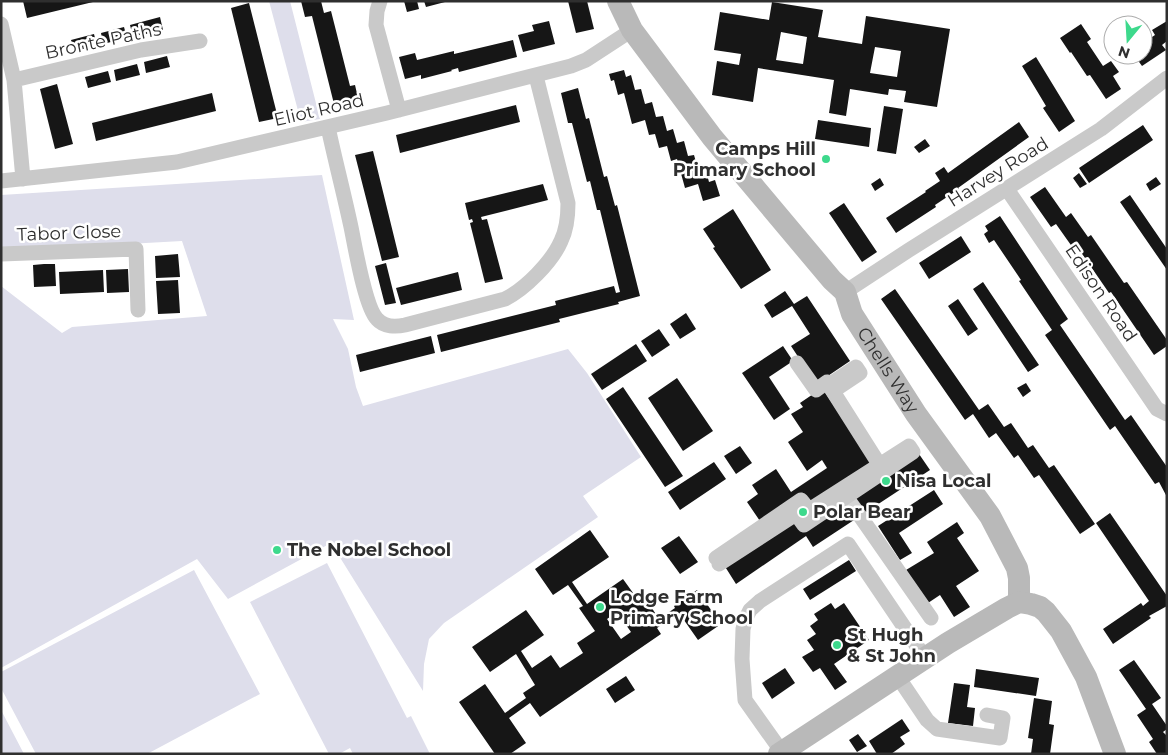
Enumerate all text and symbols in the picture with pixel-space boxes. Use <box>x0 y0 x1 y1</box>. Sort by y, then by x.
north arrow <box>1103 15 1153 65</box>
street label: Bronte Paths <box>43 18 163 64</box>
text: N <box>1116 42 1132 63</box>
street label: Eliot Road <box>272 89 366 131</box>
street label: Harvey Road <box>944 132 1052 212</box>
place label: Camps Hill Primary School <box>673 138 816 181</box>
marker: Camps Hill Primary School <box>820 153 832 165</box>
street label: Tabor Close <box>16 220 122 246</box>
street label: Edison Road <box>1060 240 1142 346</box>
street label: Chells Way <box>852 323 924 418</box>
place label: Nisa Local <box>896 470 991 492</box>
marker: Nisa Local <box>880 475 892 487</box>
place label: Polar Bear <box>813 501 911 523</box>
marker: Polar Bear <box>797 506 809 518</box>
place label: The Nobel School <box>287 539 451 561</box>
marker: The Nobel School <box>271 544 283 556</box>
place label: Lodge Farm Primary School <box>610 586 753 629</box>
marker: Lodge Farm Primary School <box>594 601 606 613</box>
place label: St Hugh & St John <box>847 624 936 667</box>
marker: St Hugh & St John <box>831 639 843 651</box>

